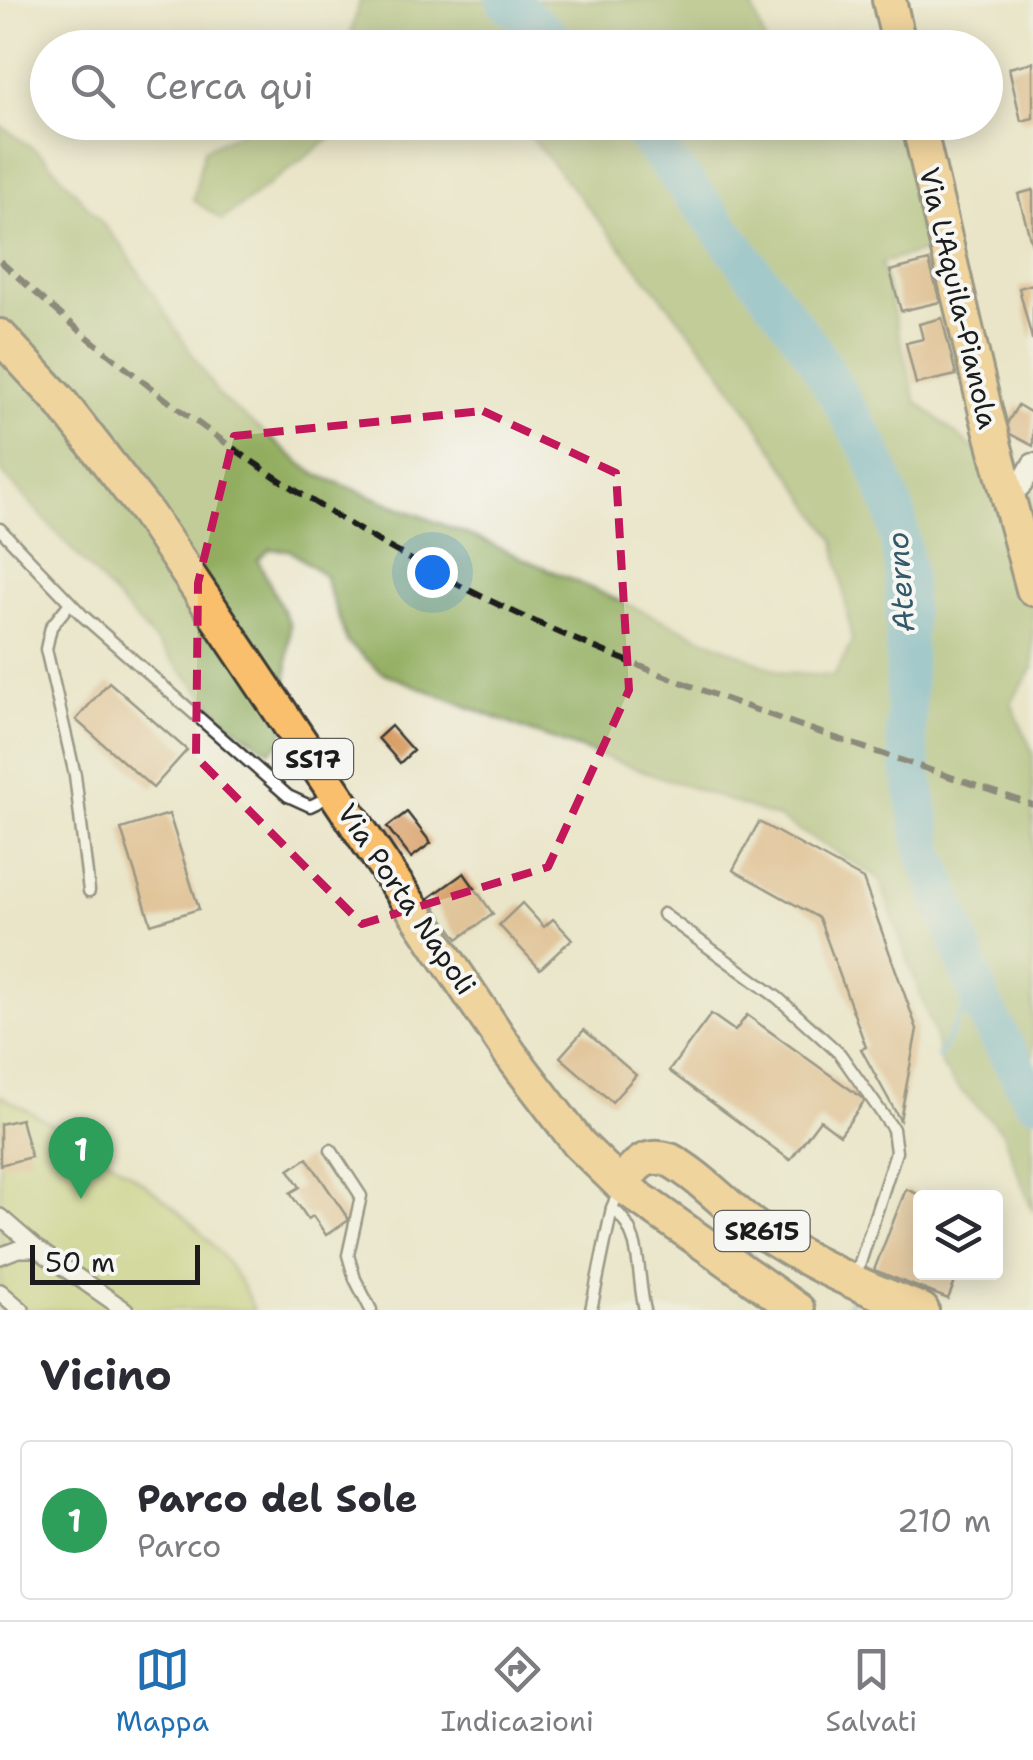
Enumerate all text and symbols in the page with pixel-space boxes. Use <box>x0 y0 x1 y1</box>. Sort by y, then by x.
search box <box>30 30 1003 140</box>
icon: search <box>65 58 120 113</box>
text: Cerca qui <box>145 60 314 111</box>
street label: Via L'Aquila-Pianola <box>910 163 1008 433</box>
water label: Aterno <box>877 530 924 634</box>
your location <box>407 547 458 598</box>
road number: SS17 <box>273 739 353 779</box>
street label: Via Porta Napoli <box>329 796 485 1002</box>
pin: 1 <box>48 1116 114 1199</box>
map controls <box>913 1190 1003 1280</box>
button: layers <box>913 1190 1003 1280</box>
road number: SR615 <box>714 1211 810 1251</box>
scale bar <box>30 1240 200 1284</box>
text: 50 m <box>45 1243 115 1281</box>
text: Vicino <box>40 1347 172 1403</box>
text: Parco del Sole <box>137 1473 418 1524</box>
text: 1 <box>67 1499 82 1542</box>
text: 210 m <box>897 1499 991 1542</box>
text: Parco <box>137 1524 222 1567</box>
tab: Mappa <box>116 1642 209 1740</box>
tab: Indicazioni <box>441 1642 594 1740</box>
tab: Salvati <box>826 1642 917 1740</box>

